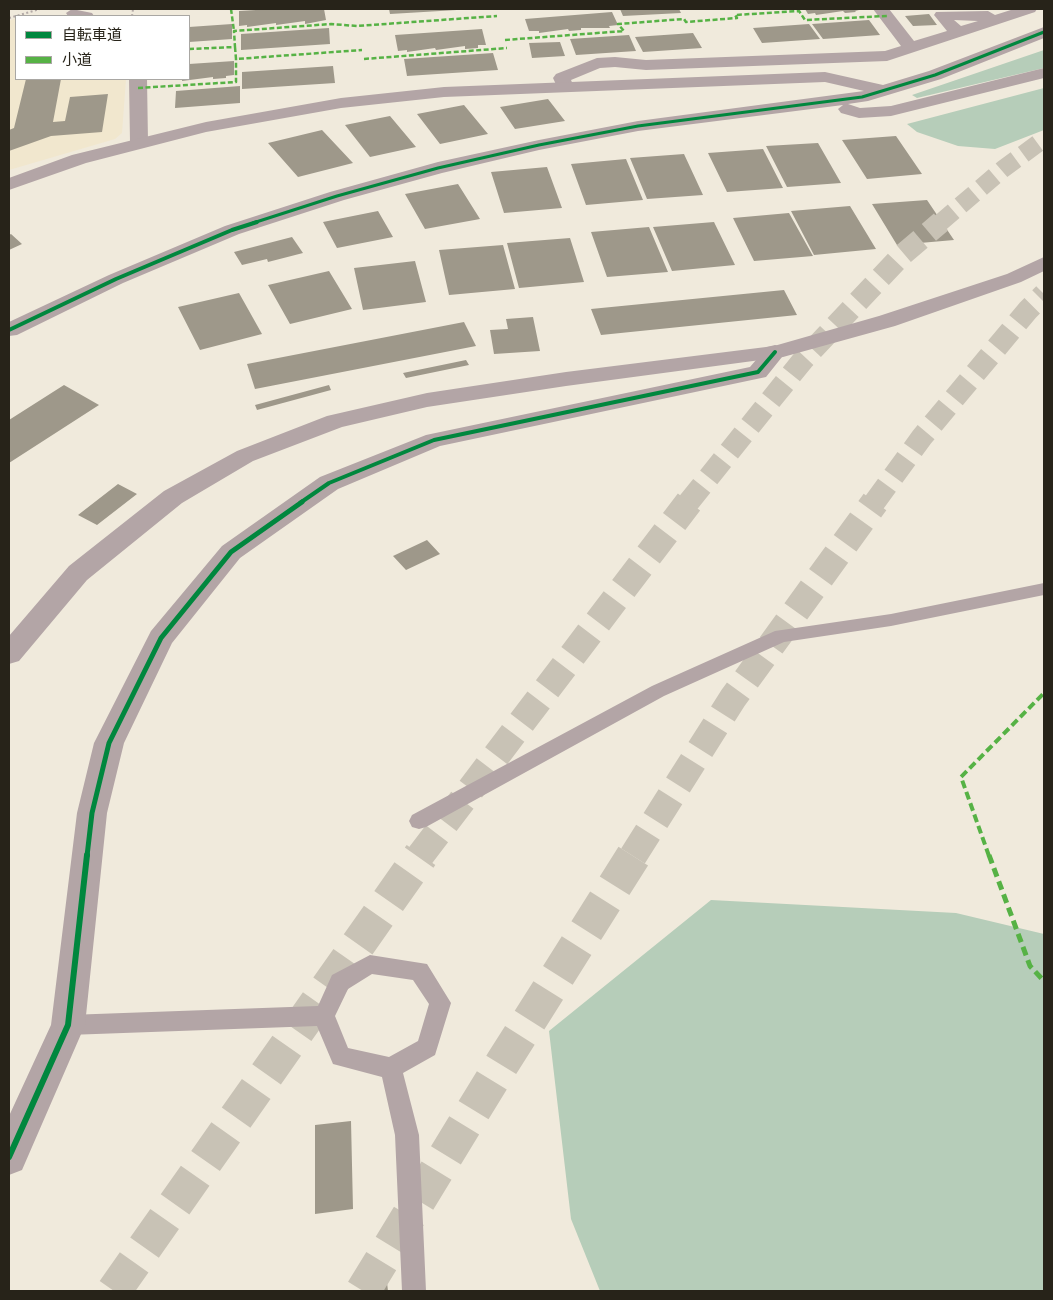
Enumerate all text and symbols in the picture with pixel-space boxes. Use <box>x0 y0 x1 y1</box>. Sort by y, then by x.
legend <box>15 15 190 80</box>
text: 自転車道 <box>62 27 122 46</box>
text: 小道 <box>62 52 92 71</box>

